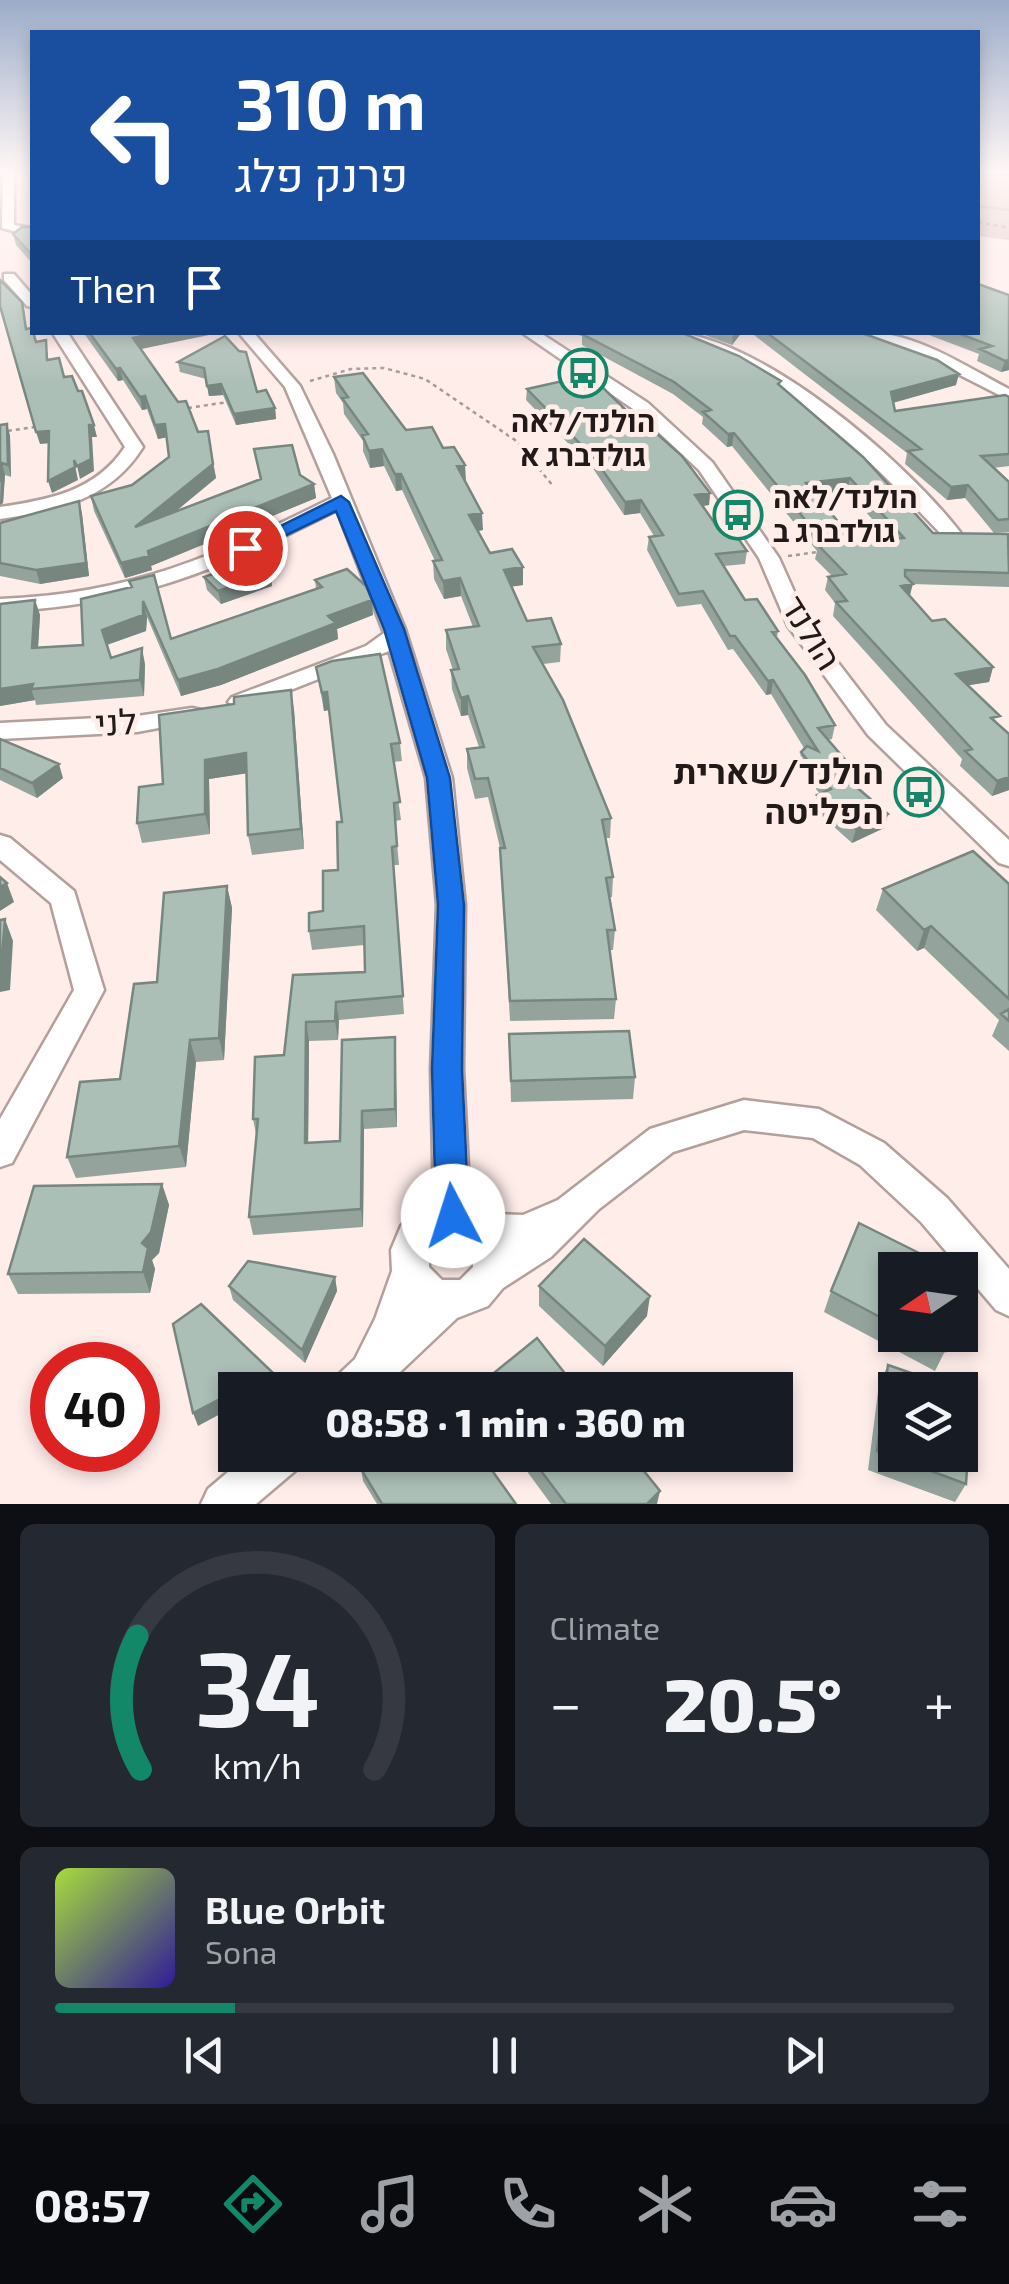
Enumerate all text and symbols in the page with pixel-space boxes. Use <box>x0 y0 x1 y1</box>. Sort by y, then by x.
text: 310 m <box>235 60 426 144</box>
icon: left <box>70 70 200 200</box>
text: פרנק פלג <box>235 147 408 201</box>
icon: arrive <box>177 260 232 315</box>
text: Then <box>70 265 157 311</box>
bus stop icon: הולנד/לאה גולדברג א <box>557 347 609 399</box>
place label: הולנד/לאה גולדברג א <box>511 402 655 472</box>
place label: הולנד/לאה גולדברג ב <box>773 478 918 548</box>
bus stop icon: הולנד/לאה גולדברג ב <box>712 489 764 541</box>
pin <box>203 506 288 591</box>
icon: arrive <box>218 521 273 576</box>
street label: הולנד <box>774 587 852 677</box>
street label: לני <box>94 699 138 743</box>
place label: הולנד/שארית הפליטה <box>674 749 884 831</box>
bus stop icon: הולנד/שארית הפליטה <box>893 766 945 818</box>
position arrow <box>401 1164 505 1268</box>
north arrow <box>878 1252 978 1352</box>
map controls <box>878 1252 978 1472</box>
speed limit sign: 40 <box>30 1342 160 1472</box>
button: layers <box>878 1372 978 1472</box>
text: 08:58 · 1 min · 360 m <box>326 1399 685 1445</box>
text: Climate <box>550 1608 660 1646</box>
text: 34 <box>195 1623 320 1748</box>
text: 20.5° <box>663 1657 842 1747</box>
text: − <box>550 1669 582 1735</box>
text: + <box>924 1669 954 1735</box>
text: km/h <box>213 1743 302 1786</box>
text: Blue Orbit <box>205 1886 385 1932</box>
text: Sona <box>205 1932 277 1970</box>
icon: previous <box>177 2028 232 2083</box>
icon: pause <box>477 2028 532 2083</box>
icon: next <box>777 2028 832 2083</box>
icon: directions <box>218 2169 288 2239</box>
icon: music <box>355 2169 425 2239</box>
icon: phone <box>493 2169 563 2239</box>
icon: climate <box>630 2169 700 2239</box>
icon: car <box>768 2169 838 2239</box>
icon: filters <box>905 2169 975 2239</box>
text: 08:57 <box>34 2177 150 2231</box>

